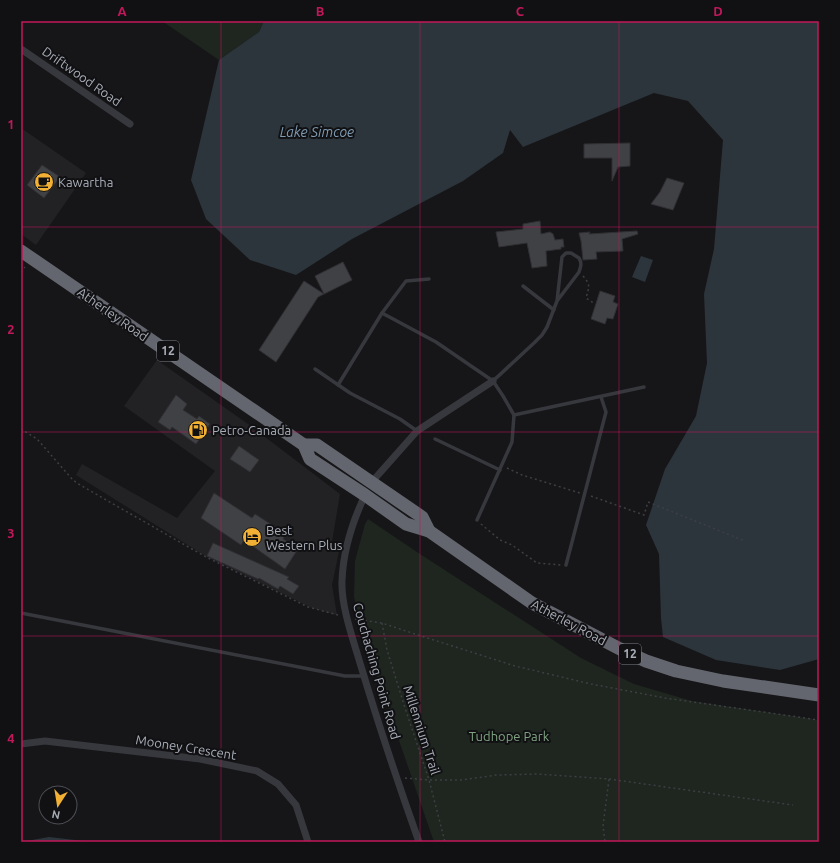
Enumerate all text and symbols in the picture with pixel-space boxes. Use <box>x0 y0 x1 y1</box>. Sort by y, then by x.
text: A <box>117 4 127 18</box>
text: B <box>316 4 325 18</box>
text: C <box>516 4 525 18</box>
text: D <box>713 4 723 18</box>
street label: Driftwood Road <box>40 44 124 108</box>
text: 1 <box>7 117 15 131</box>
water label: Lake Simcoe <box>280 124 354 140</box>
cafe icon: Kawartha <box>33 171 55 193</box>
place label: Kawartha <box>58 175 113 189</box>
street label: Atherley Road <box>75 284 151 344</box>
text: 2 <box>7 322 15 336</box>
road number: 12 <box>157 341 179 361</box>
fuel station icon: Petro-Canada <box>187 419 209 441</box>
place label: Petro-Canada <box>212 423 291 437</box>
place label: Best Western Plus <box>266 523 343 552</box>
text: 3 <box>7 526 15 540</box>
hotel icon: Best Western Plus <box>241 526 263 548</box>
street label: Atherley Road <box>529 596 609 648</box>
street label: Couchaching Point Road <box>351 601 403 741</box>
road number: 12 <box>619 644 641 664</box>
street label: Millennium Trail <box>401 684 443 777</box>
park label: Tudhope Park <box>469 729 550 743</box>
text: 4 <box>7 731 15 745</box>
street label: Mooney Crescent <box>135 732 237 762</box>
north arrow <box>38 785 78 825</box>
text: N <box>51 808 61 822</box>

